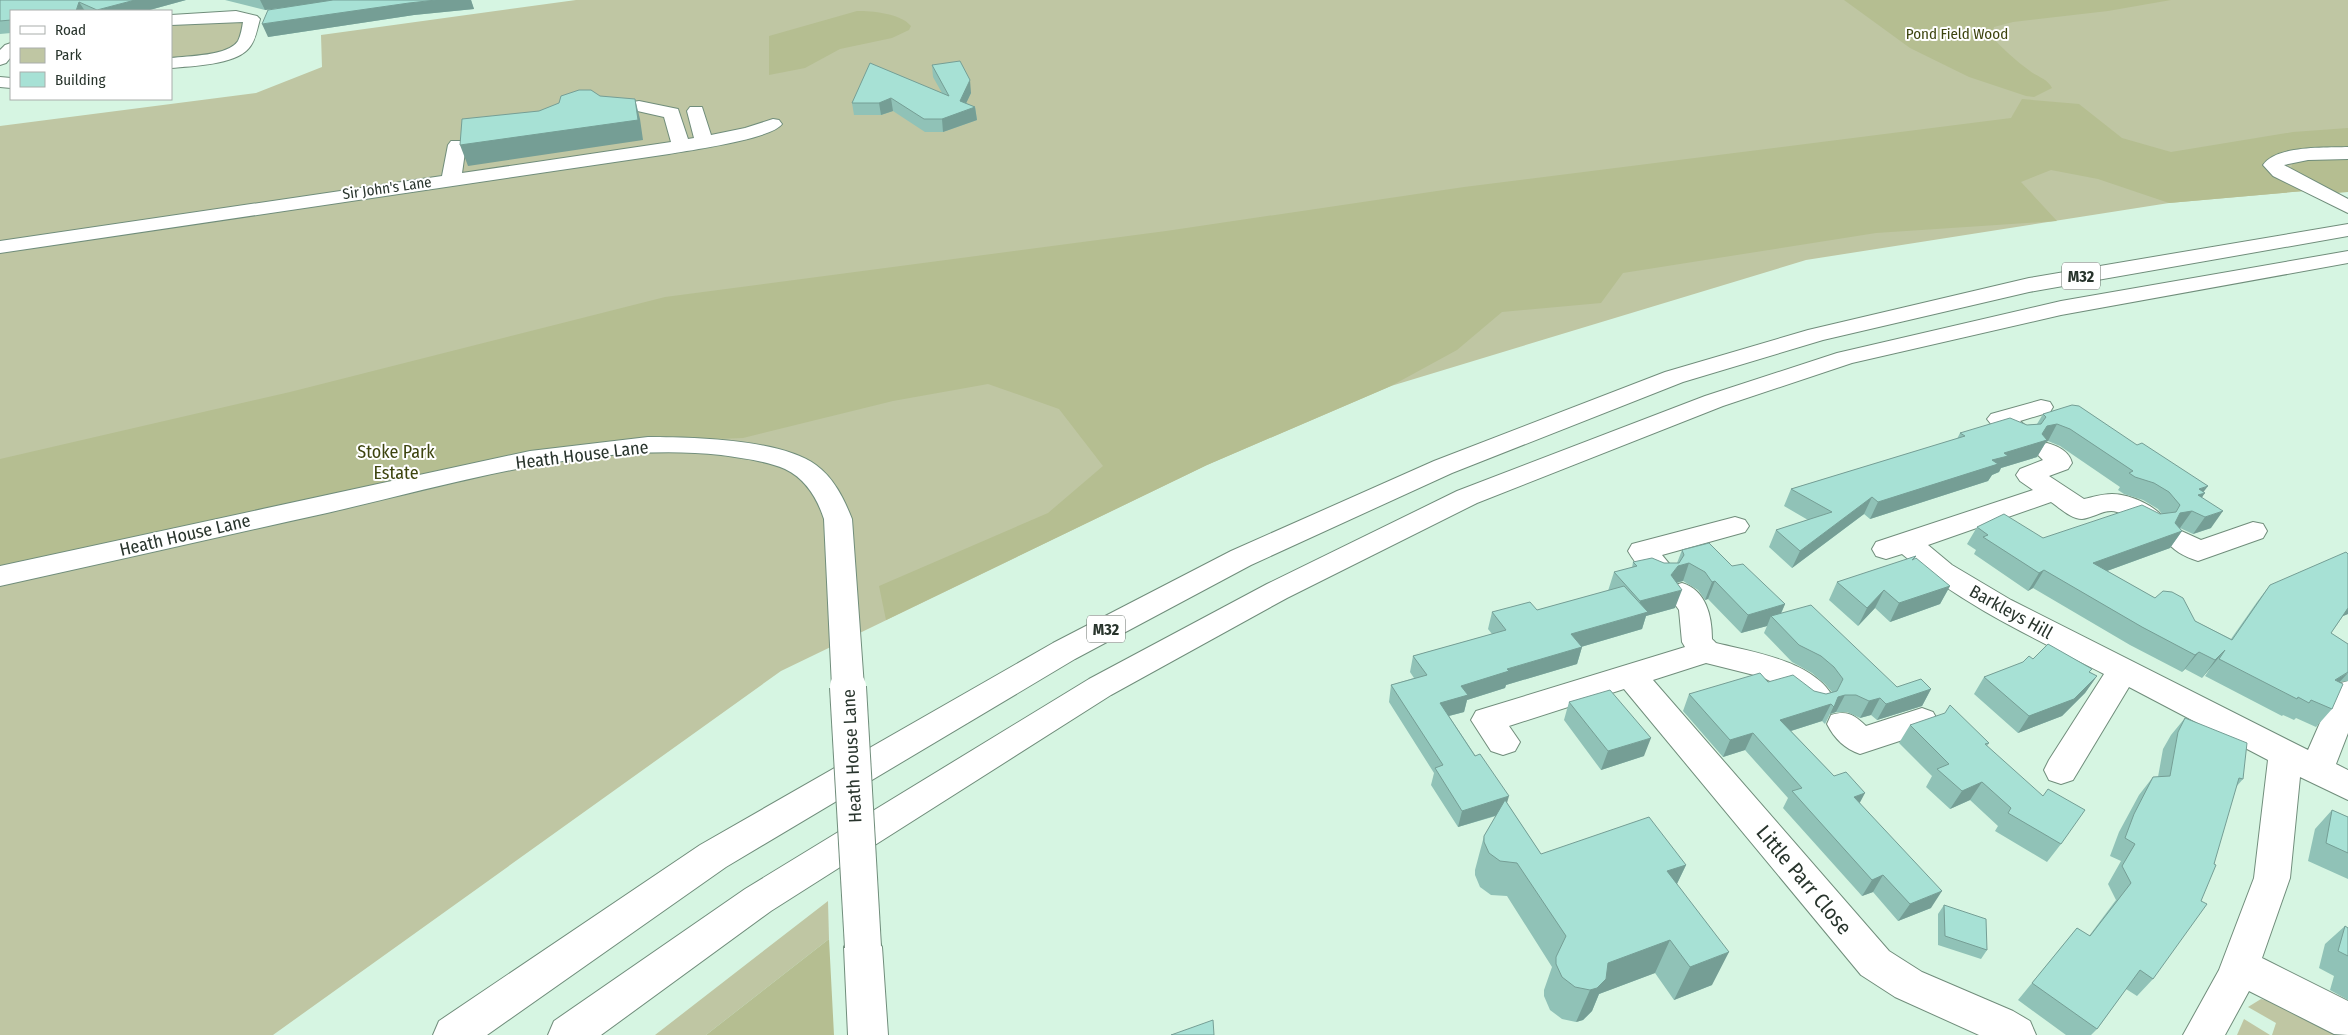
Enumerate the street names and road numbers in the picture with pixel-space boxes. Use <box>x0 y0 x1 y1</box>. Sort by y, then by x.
street label: Sir John's Lane <box>341 173 433 203</box>
road number: M32 <box>2062 262 2100 290</box>
street label: Heath House Lane <box>514 436 650 474</box>
street label: Heath House Lane <box>117 509 253 561</box>
street label: Barkleys Hill <box>1966 580 2057 644</box>
road number: M32 <box>1087 616 1125 642</box>
street label: Heath House Lane <box>838 689 866 823</box>
street label: Little Parr Close <box>1751 820 1857 940</box>

